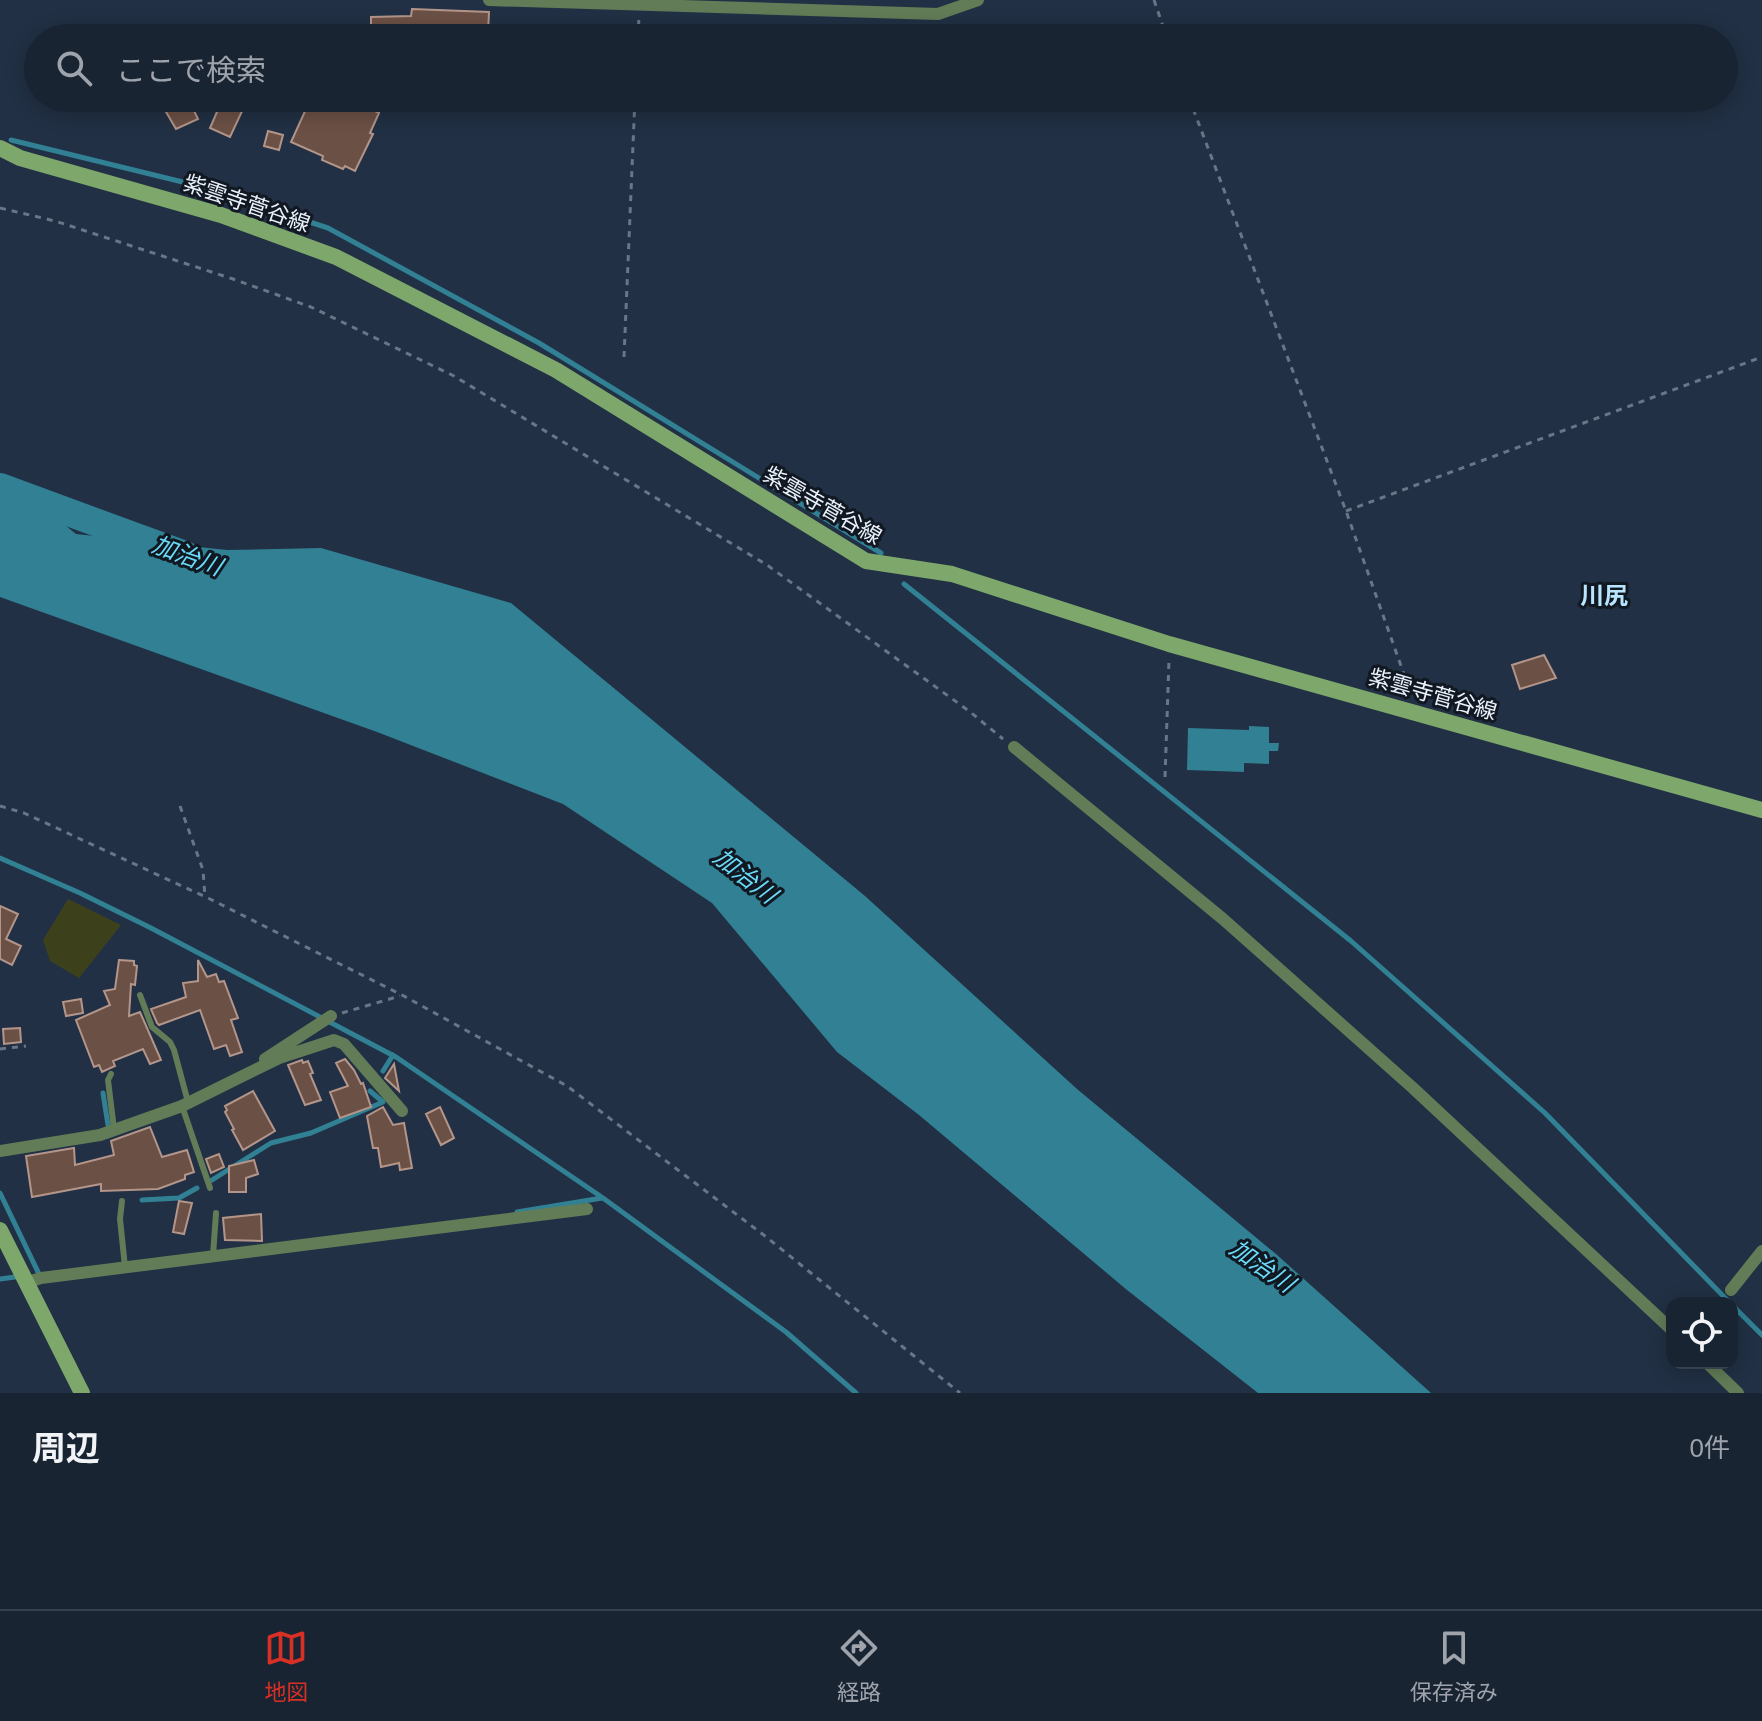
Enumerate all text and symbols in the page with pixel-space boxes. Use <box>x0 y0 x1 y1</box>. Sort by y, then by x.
search box <box>24 24 1738 112</box>
icon: search <box>52 46 96 90</box>
text: ここで検索 <box>116 54 266 87</box>
street label: 紫雲寺菅谷線 <box>180 170 313 237</box>
street label: 紫雲寺菅谷線 <box>759 462 886 549</box>
water label: 加治川 <box>149 531 228 582</box>
district label: 川尻 <box>1580 582 1628 609</box>
street label: 紫雲寺菅谷線 <box>1366 664 1500 725</box>
water label: 加治川 <box>709 843 784 910</box>
water label: 加治川 <box>1225 1234 1302 1299</box>
map controls <box>1666 1297 1738 1369</box>
button: locate <box>1666 1297 1738 1369</box>
text: 周辺 <box>32 1429 100 1467</box>
text: 0件 <box>1690 1433 1730 1463</box>
tab: 地図 <box>264 1626 308 1706</box>
tab: 経路 <box>837 1626 881 1706</box>
tab: 保存済み <box>1410 1626 1498 1706</box>

